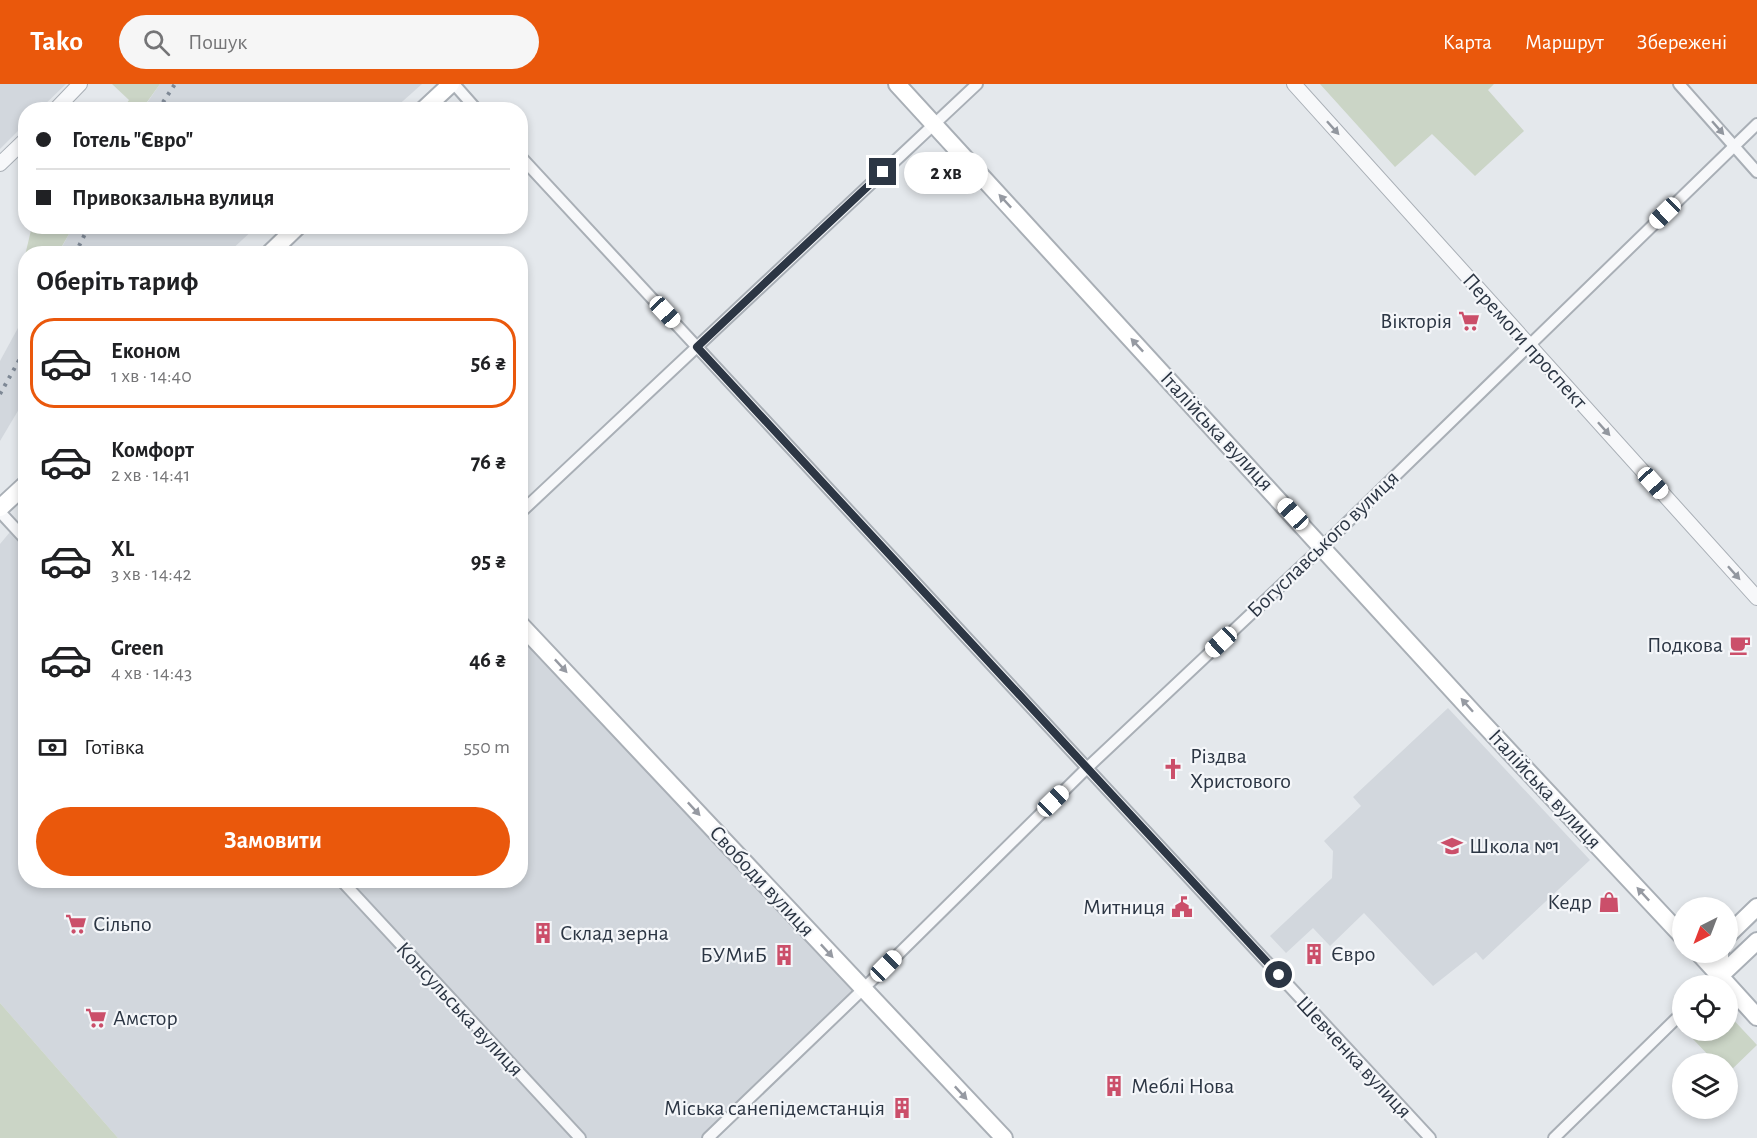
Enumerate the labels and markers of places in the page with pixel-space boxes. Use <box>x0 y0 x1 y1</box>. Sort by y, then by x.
supermarket icon: Вікторія <box>1457 309 1481 333</box>
place label: Вікторія <box>1380 310 1452 332</box>
cafe icon: Подкова <box>1728 633 1752 657</box>
place label: Подкова <box>1647 634 1723 656</box>
place label: Різдва Христового <box>1190 745 1291 792</box>
church icon: Різдва Христового <box>1161 757 1185 781</box>
school or university icon: Школа №1 <box>1440 834 1464 858</box>
place label: Школа №1 <box>1469 835 1560 857</box>
shop icon: Кедр <box>1597 890 1621 914</box>
place label: Кедр <box>1547 891 1592 913</box>
public building icon: Митниця <box>1170 895 1194 919</box>
place label: Митниця <box>1083 896 1165 918</box>
supermarket icon: Сільпо <box>64 912 88 936</box>
place label: Сільпо <box>93 913 152 935</box>
building icon: Склад зерна <box>531 921 555 945</box>
place label: Склад зерна <box>560 922 669 944</box>
building icon: Євро <box>1302 942 1326 966</box>
building icon: БУМиБ <box>772 943 796 967</box>
place label: Євро <box>1331 943 1375 965</box>
place label: БУМиБ <box>700 944 767 966</box>
supermarket icon: Амстор <box>84 1006 108 1030</box>
place label: Амстор <box>113 1007 178 1029</box>
building icon: Меблі Нова <box>1102 1074 1126 1098</box>
place label: Меблі Нова <box>1131 1075 1234 1097</box>
building icon: Міська санепідемстанція <box>890 1096 914 1120</box>
place label: Міська санепідемстанція <box>664 1097 885 1119</box>

